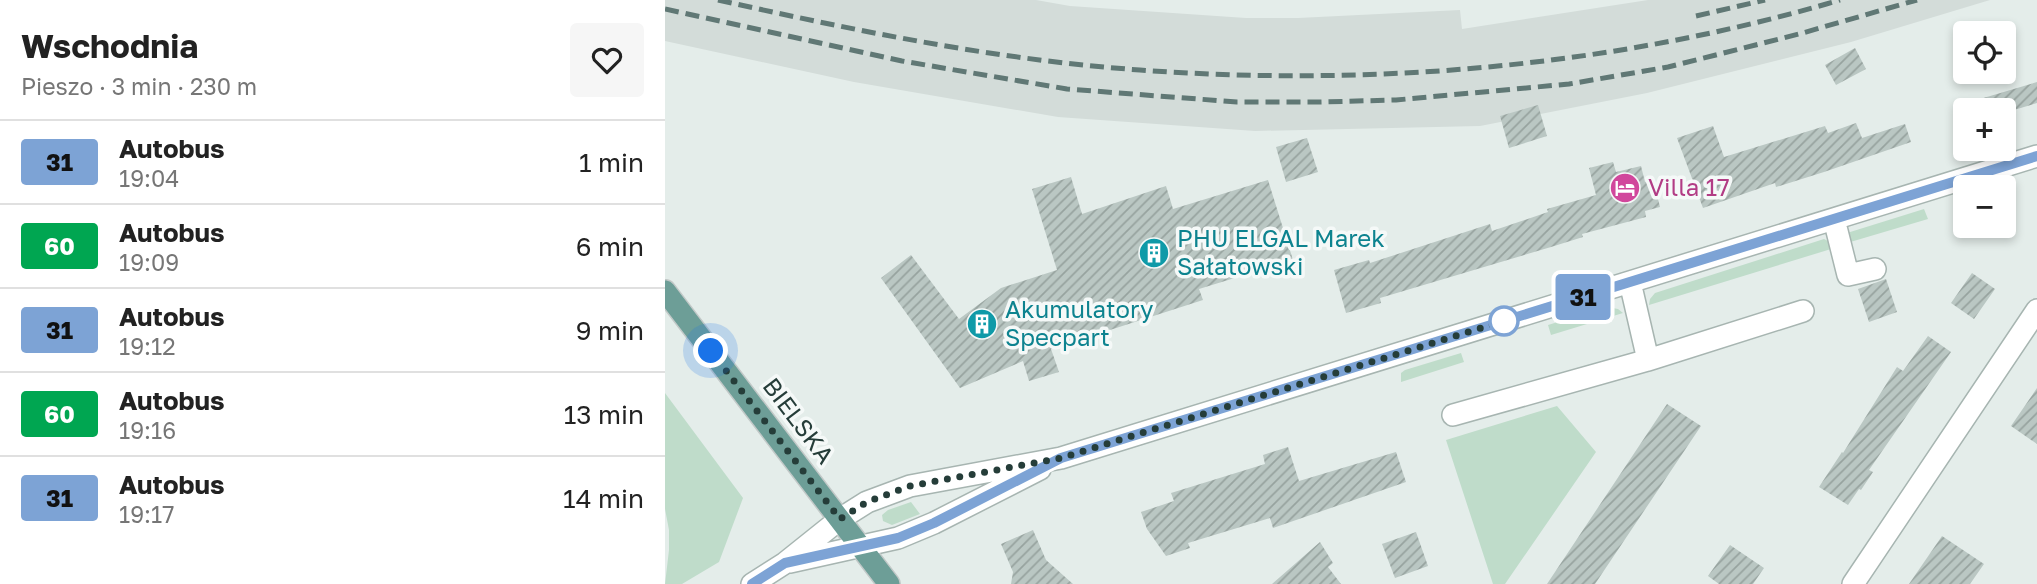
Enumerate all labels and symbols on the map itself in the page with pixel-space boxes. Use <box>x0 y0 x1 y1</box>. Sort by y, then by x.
hotel icon: Villa 17 <box>1608 171 1642 205</box>
place label: Villa 17 <box>1648 172 1730 201</box>
place label: PHU ELGAL Marek Sałatowski <box>1177 223 1385 280</box>
building icon: PHU ELGAL Marek Sałatowski <box>1137 236 1171 270</box>
line badge: 31 <box>1551 274 1615 320</box>
place label: Akumulatory Specpart <box>1005 294 1153 351</box>
unlabelled marker <box>1489 306 1519 336</box>
building icon: Akumulatory Specpart <box>965 307 999 341</box>
your location <box>693 333 728 368</box>
street label: BIELSKA <box>758 371 841 469</box>

